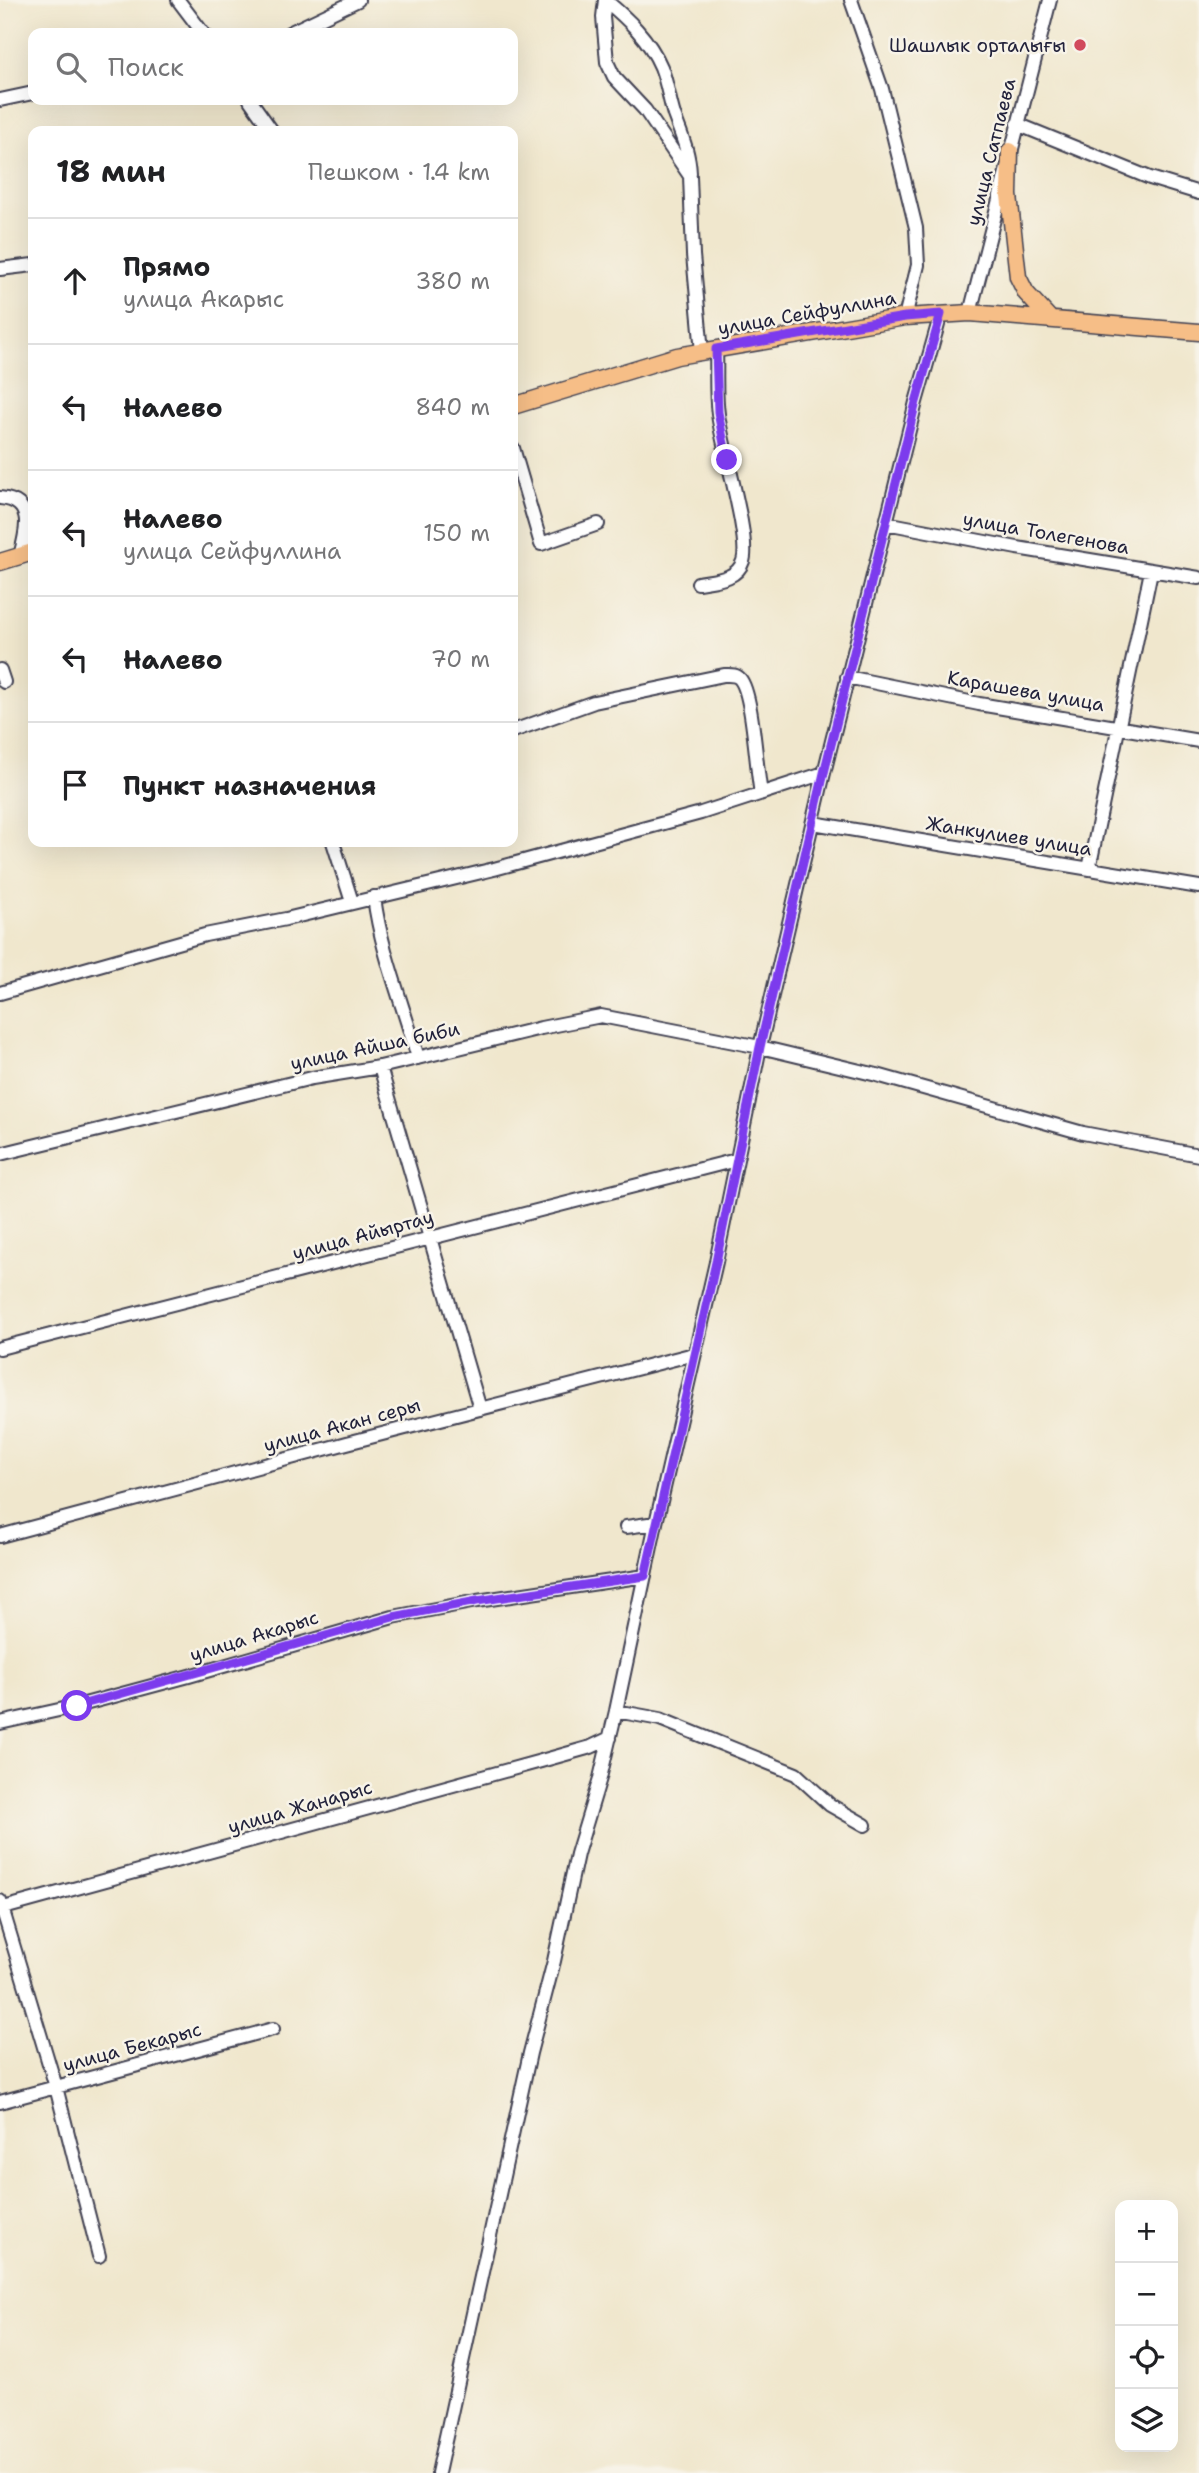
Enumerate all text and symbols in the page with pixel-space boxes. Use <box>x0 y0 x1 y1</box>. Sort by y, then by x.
search box <box>28 28 518 105</box>
place label: Шашлык орталығы <box>889 33 1066 58</box>
marker: Шашлык орталығы <box>1072 37 1088 53</box>
icon: search <box>52 48 90 86</box>
text: Поиск <box>108 49 184 84</box>
street label: улица Сатпаева <box>961 76 1021 228</box>
text: 18 мин <box>56 151 166 192</box>
text: Пешком · 1.4 km <box>308 157 490 187</box>
text: Прямо <box>123 249 211 284</box>
icon: ahead <box>56 262 94 300</box>
text: 380 m <box>415 266 490 296</box>
text: улица Акарыс <box>123 284 284 314</box>
street label: улица Сейфуллина <box>716 285 898 341</box>
icon: left <box>56 388 94 426</box>
text: Налево <box>123 390 223 425</box>
text: 840 m <box>415 392 490 422</box>
route end <box>711 444 742 475</box>
text: Налево <box>123 501 223 536</box>
street label: улица Толегенова <box>961 506 1131 560</box>
icon: left <box>56 514 94 552</box>
text: 150 m <box>423 518 490 548</box>
text: улица Сейфуллина <box>123 536 341 566</box>
icon: left <box>56 640 94 678</box>
text: Налево <box>123 642 223 677</box>
text: 70 m <box>431 644 490 674</box>
street label: Карашева улица <box>945 665 1107 717</box>
icon: arrive <box>56 766 94 804</box>
text: Пункт назначения <box>123 768 376 803</box>
street label: Жанкулиев улица <box>924 811 1094 861</box>
street label: улица Айша биби <box>288 1016 462 1076</box>
street label: улица Айыртау <box>290 1204 436 1266</box>
street label: улица Акан серы <box>261 1392 423 1458</box>
street label: улица Акарыс <box>187 1605 321 1667</box>
route start <box>61 1690 92 1721</box>
street label: улица Жанарыс <box>225 1774 375 1840</box>
street label: улица Бекарыс <box>60 2016 204 2078</box>
map controls <box>1115 2200 1178 2452</box>
button: + <box>1115 2200 1178 2263</box>
button: − <box>1115 2263 1178 2326</box>
button: locate <box>1115 2326 1178 2389</box>
button: layers <box>1115 2389 1178 2452</box>

